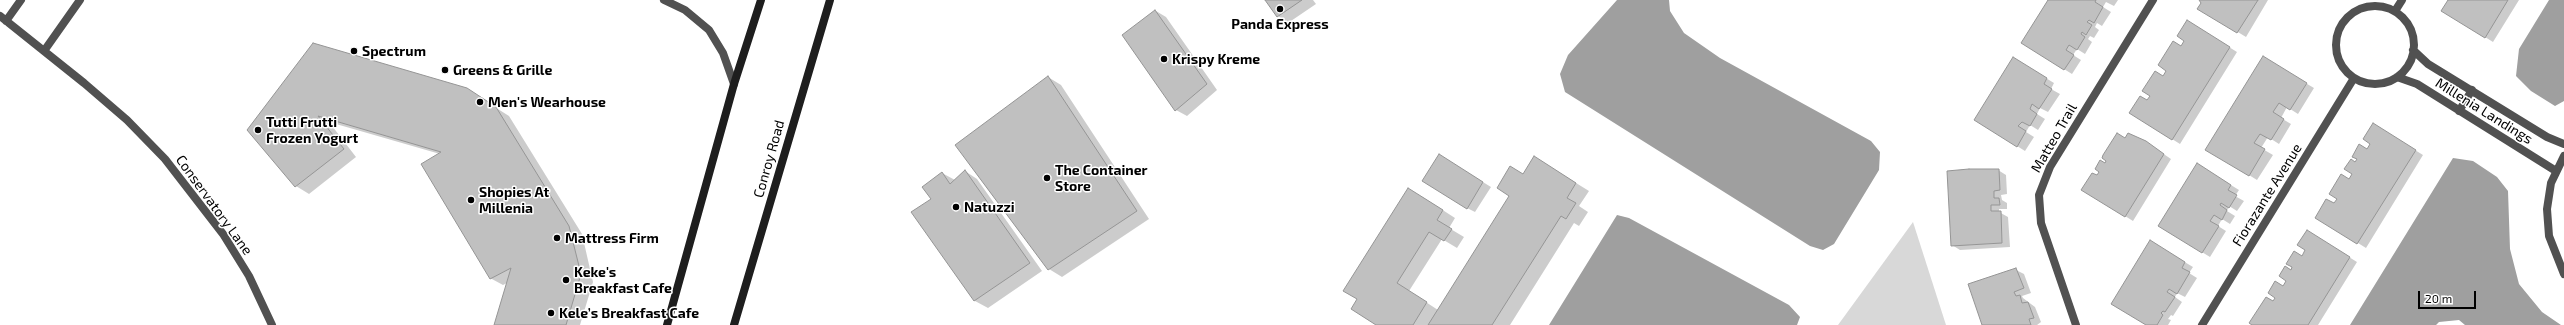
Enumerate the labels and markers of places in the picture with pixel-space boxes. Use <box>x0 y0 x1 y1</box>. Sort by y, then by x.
marker: Panda Express <box>1275 4 1285 14</box>
place label: Panda Express <box>1231 16 1329 32</box>
place label: Spectrum <box>362 43 426 59</box>
marker: Spectrum <box>349 46 359 56</box>
place label: Krispy Kreme <box>1172 51 1260 67</box>
marker: Krispy Kreme <box>1159 54 1169 64</box>
place label: Greens & Grille <box>453 62 552 78</box>
marker: Greens & Grille <box>440 65 450 75</box>
place label: Men's Wearhouse <box>488 94 606 110</box>
marker: Men's Wearhouse <box>475 97 485 107</box>
place label: Tutti Frutti Frozen Yogurt <box>266 114 358 146</box>
marker: Tutti Frutti Frozen Yogurt <box>253 125 263 135</box>
place label: The Container Store <box>1055 162 1148 194</box>
marker: The Container Store <box>1042 173 1052 183</box>
place label: Shopies At Millenia <box>479 184 549 216</box>
marker: Shopies At Millenia <box>466 195 476 205</box>
place label: Natuzzi <box>964 199 1015 215</box>
marker: Natuzzi <box>951 202 961 212</box>
place label: Mattress Firm <box>565 230 659 246</box>
marker: Mattress Firm <box>552 233 562 243</box>
place label: Keke's Breakfast Cafe <box>574 264 672 296</box>
marker: Keke's Breakfast Cafe <box>561 275 571 285</box>
place label: Kele’s Breakfast Cafe <box>559 305 699 321</box>
marker: Kele’s Breakfast Cafe <box>546 308 556 318</box>

